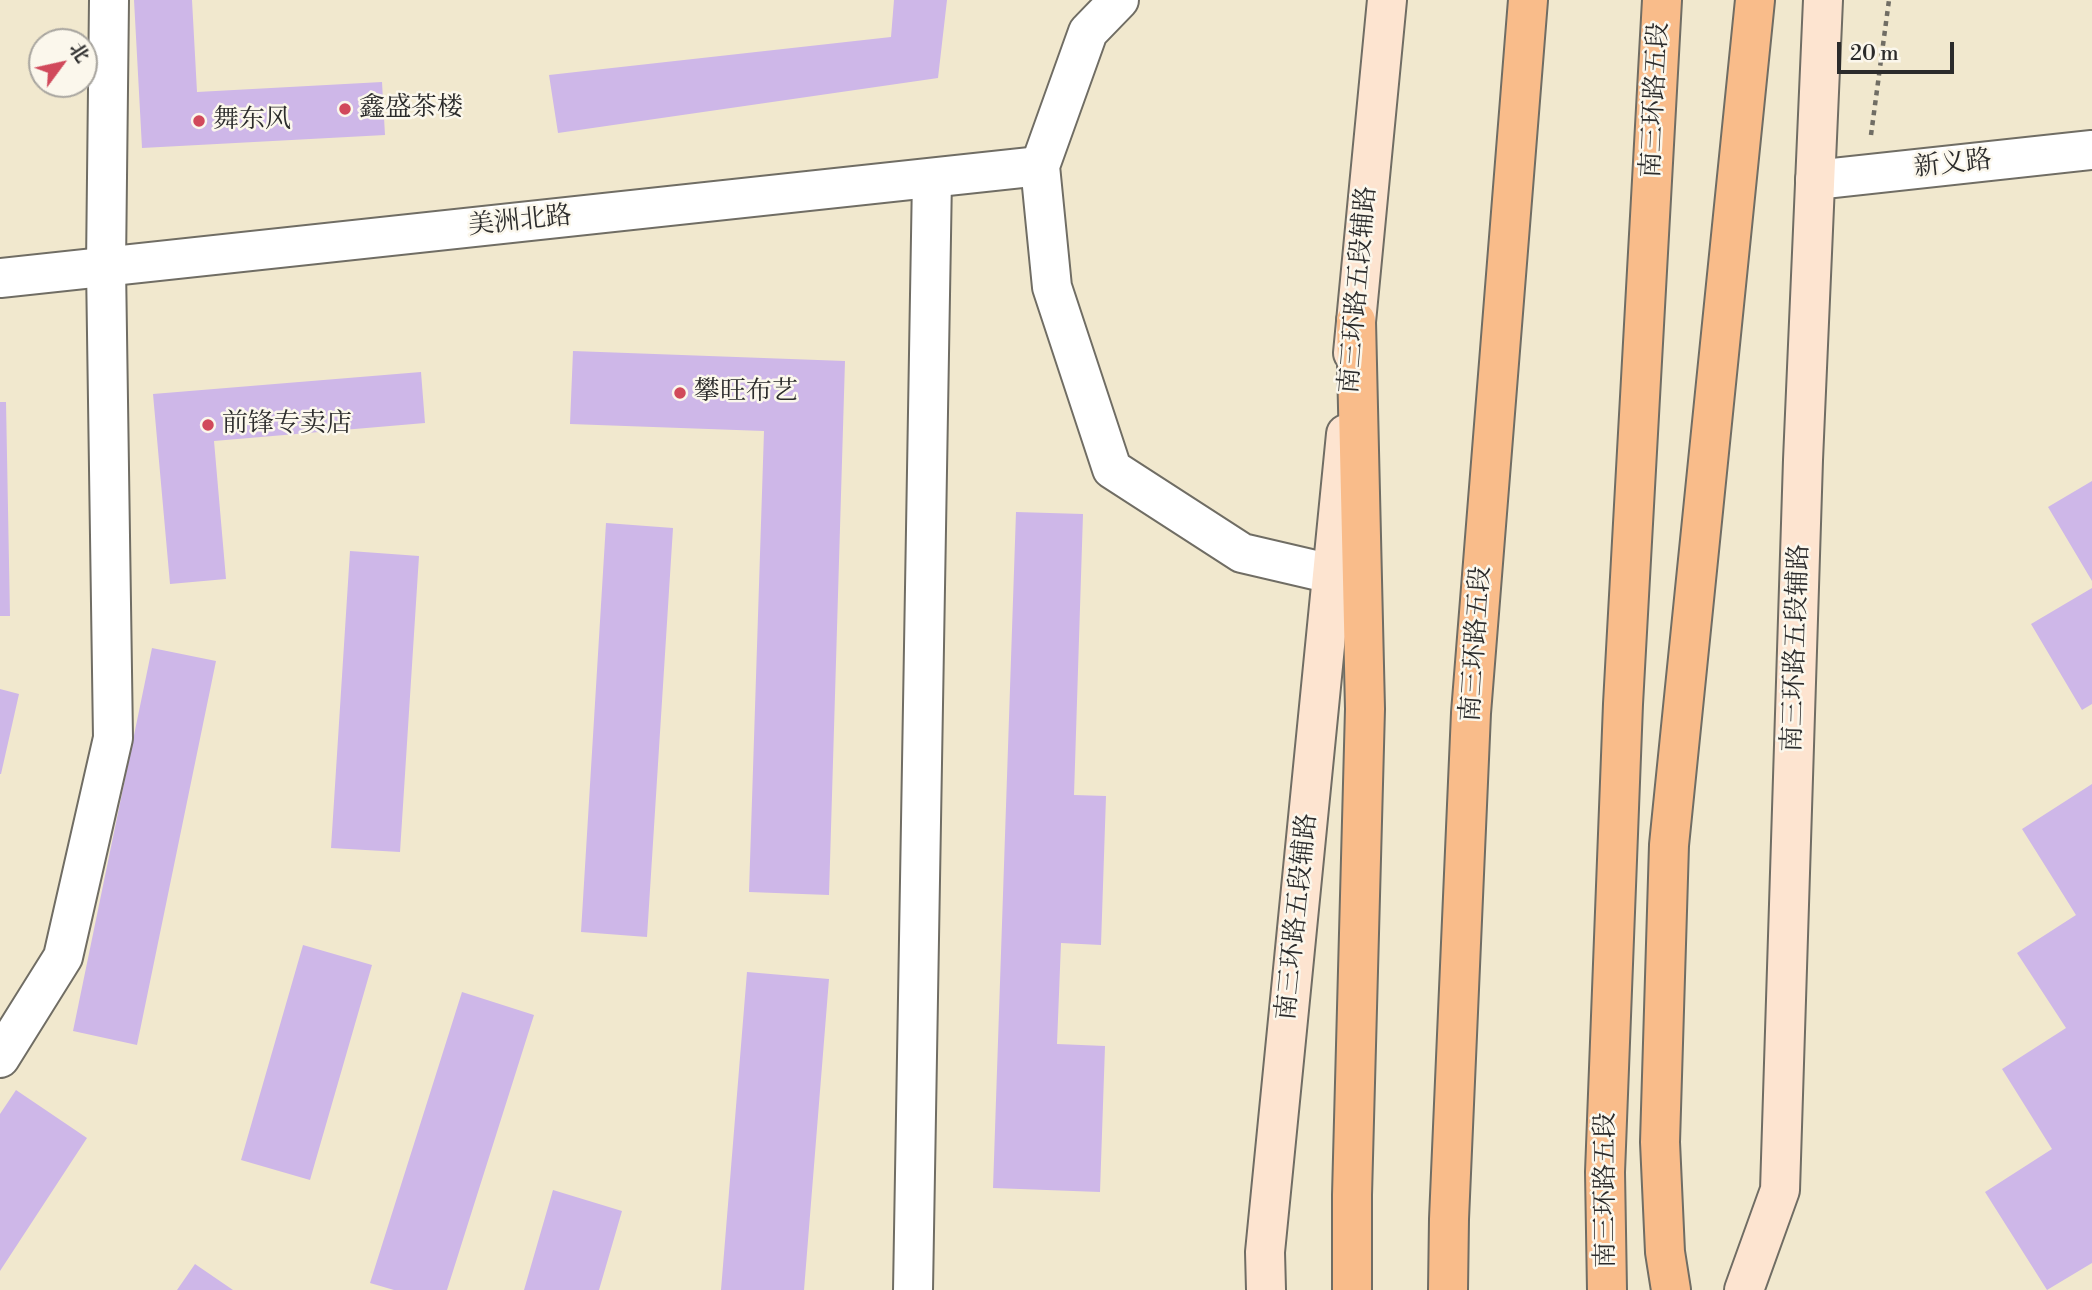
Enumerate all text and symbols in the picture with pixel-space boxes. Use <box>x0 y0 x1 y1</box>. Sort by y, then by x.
street label: 南三环路五段 <box>1636 21 1676 179</box>
north arrow <box>28 28 98 98</box>
scale bar <box>1840 28 1957 72</box>
text: 北 <box>64 38 94 67</box>
text: 20 m <box>1850 41 1899 67</box>
place label: 鑫盛茶楼 <box>359 93 463 125</box>
marker: 鑫盛茶楼 <box>337 101 353 117</box>
place label: 舞东风 <box>213 105 291 137</box>
marker: 舞东风 <box>191 113 207 129</box>
street label: 新义路 <box>1913 145 1993 185</box>
street label: 南三环路五段辅路 <box>1334 185 1384 395</box>
street label: 美洲北路 <box>467 201 573 243</box>
place label: 攀旺布艺 <box>694 377 798 409</box>
marker: 攀旺布艺 <box>672 385 688 401</box>
place label: 前锋专卖店 <box>222 409 352 441</box>
marker: 前锋专卖店 <box>200 417 216 433</box>
street label: 南三环路五段辅路 <box>1778 544 1816 752</box>
street label: 南三环路五段 <box>1456 565 1498 723</box>
street label: 南三环路五段辅路 <box>1272 812 1324 1022</box>
street label: 南三环路五段 <box>1591 1112 1623 1268</box>

